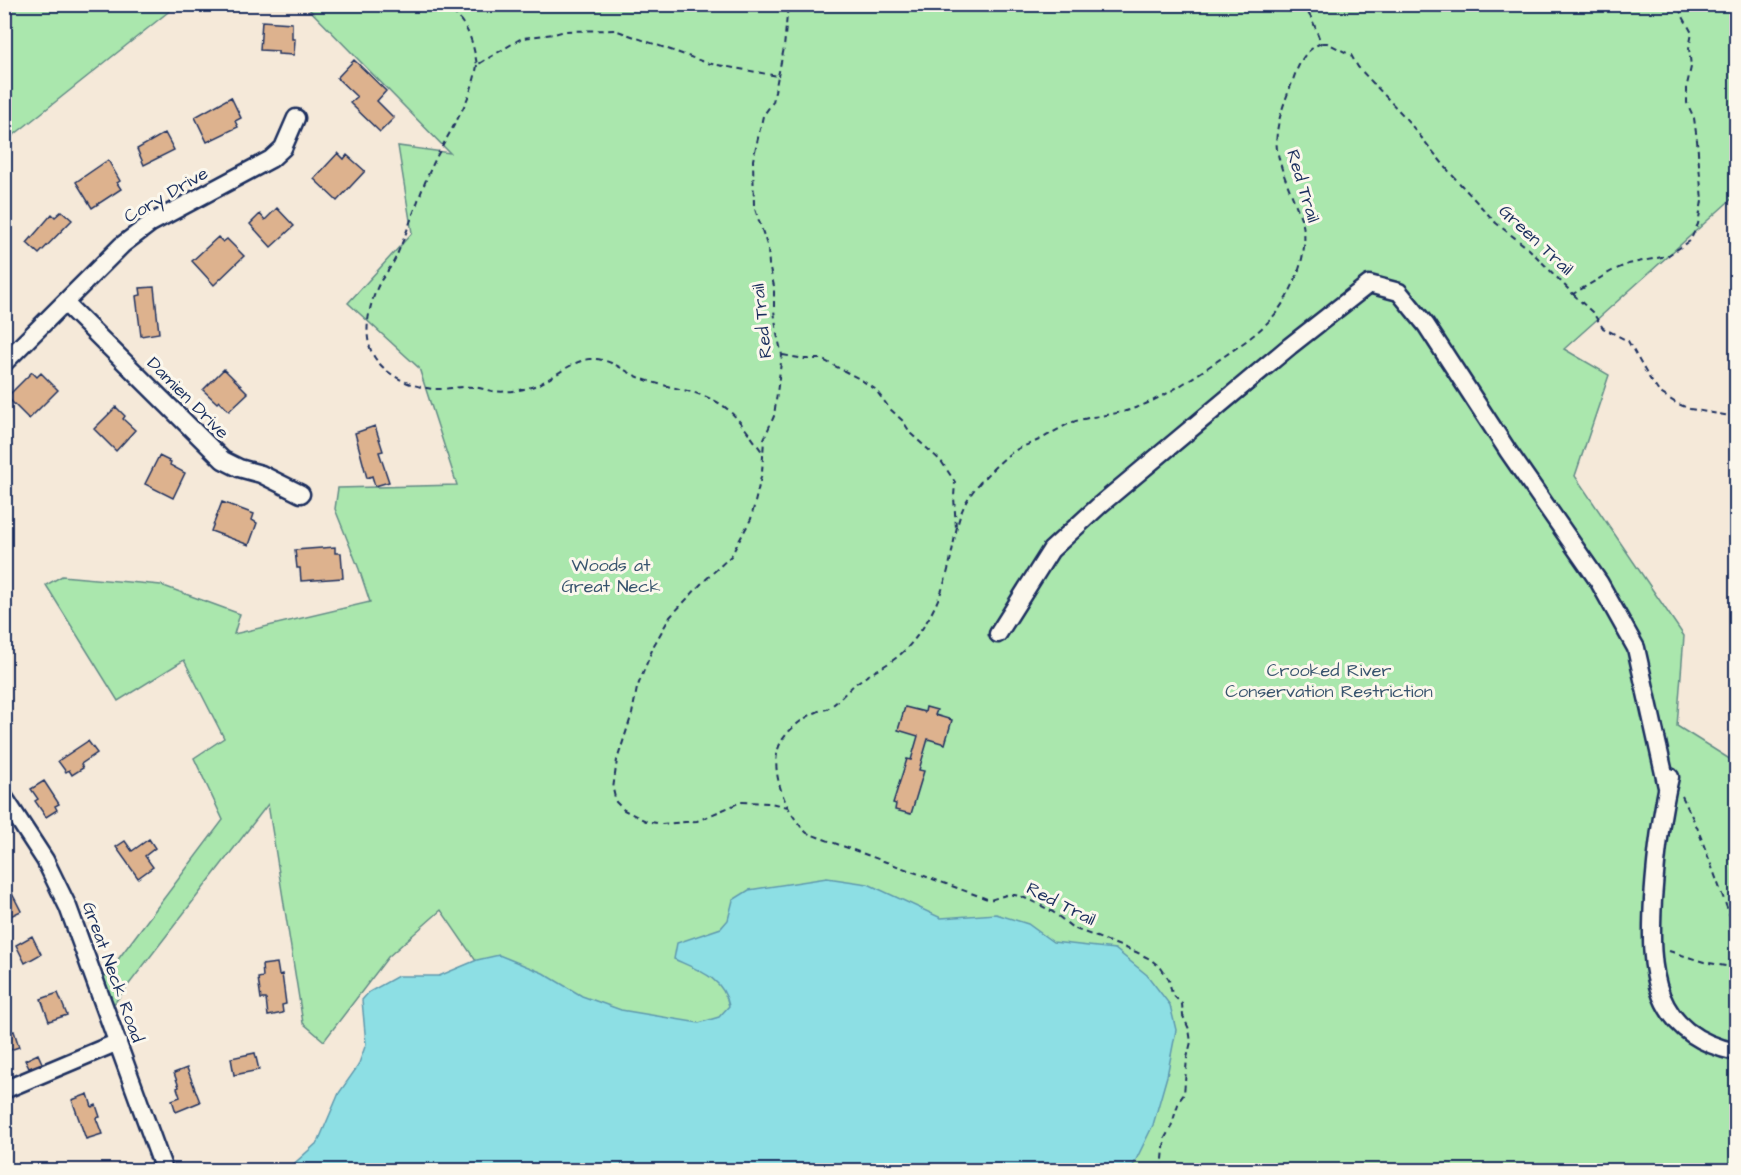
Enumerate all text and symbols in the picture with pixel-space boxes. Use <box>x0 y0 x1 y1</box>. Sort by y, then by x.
street label: Red Trail <box>1280 147 1326 226</box>
street label: Cory Drive <box>119 161 213 230</box>
street label: Green Trail <box>1493 199 1579 281</box>
street label: Red Trail <box>746 282 778 360</box>
street label: Damien Drive <box>141 351 235 445</box>
park label: Woods at Great Neck <box>561 553 661 599</box>
park label: Crooked River Conservation Restriction <box>1225 658 1433 704</box>
street label: Red Trail <box>1022 876 1100 932</box>
street label: Great Neck Road <box>76 898 150 1046</box>

